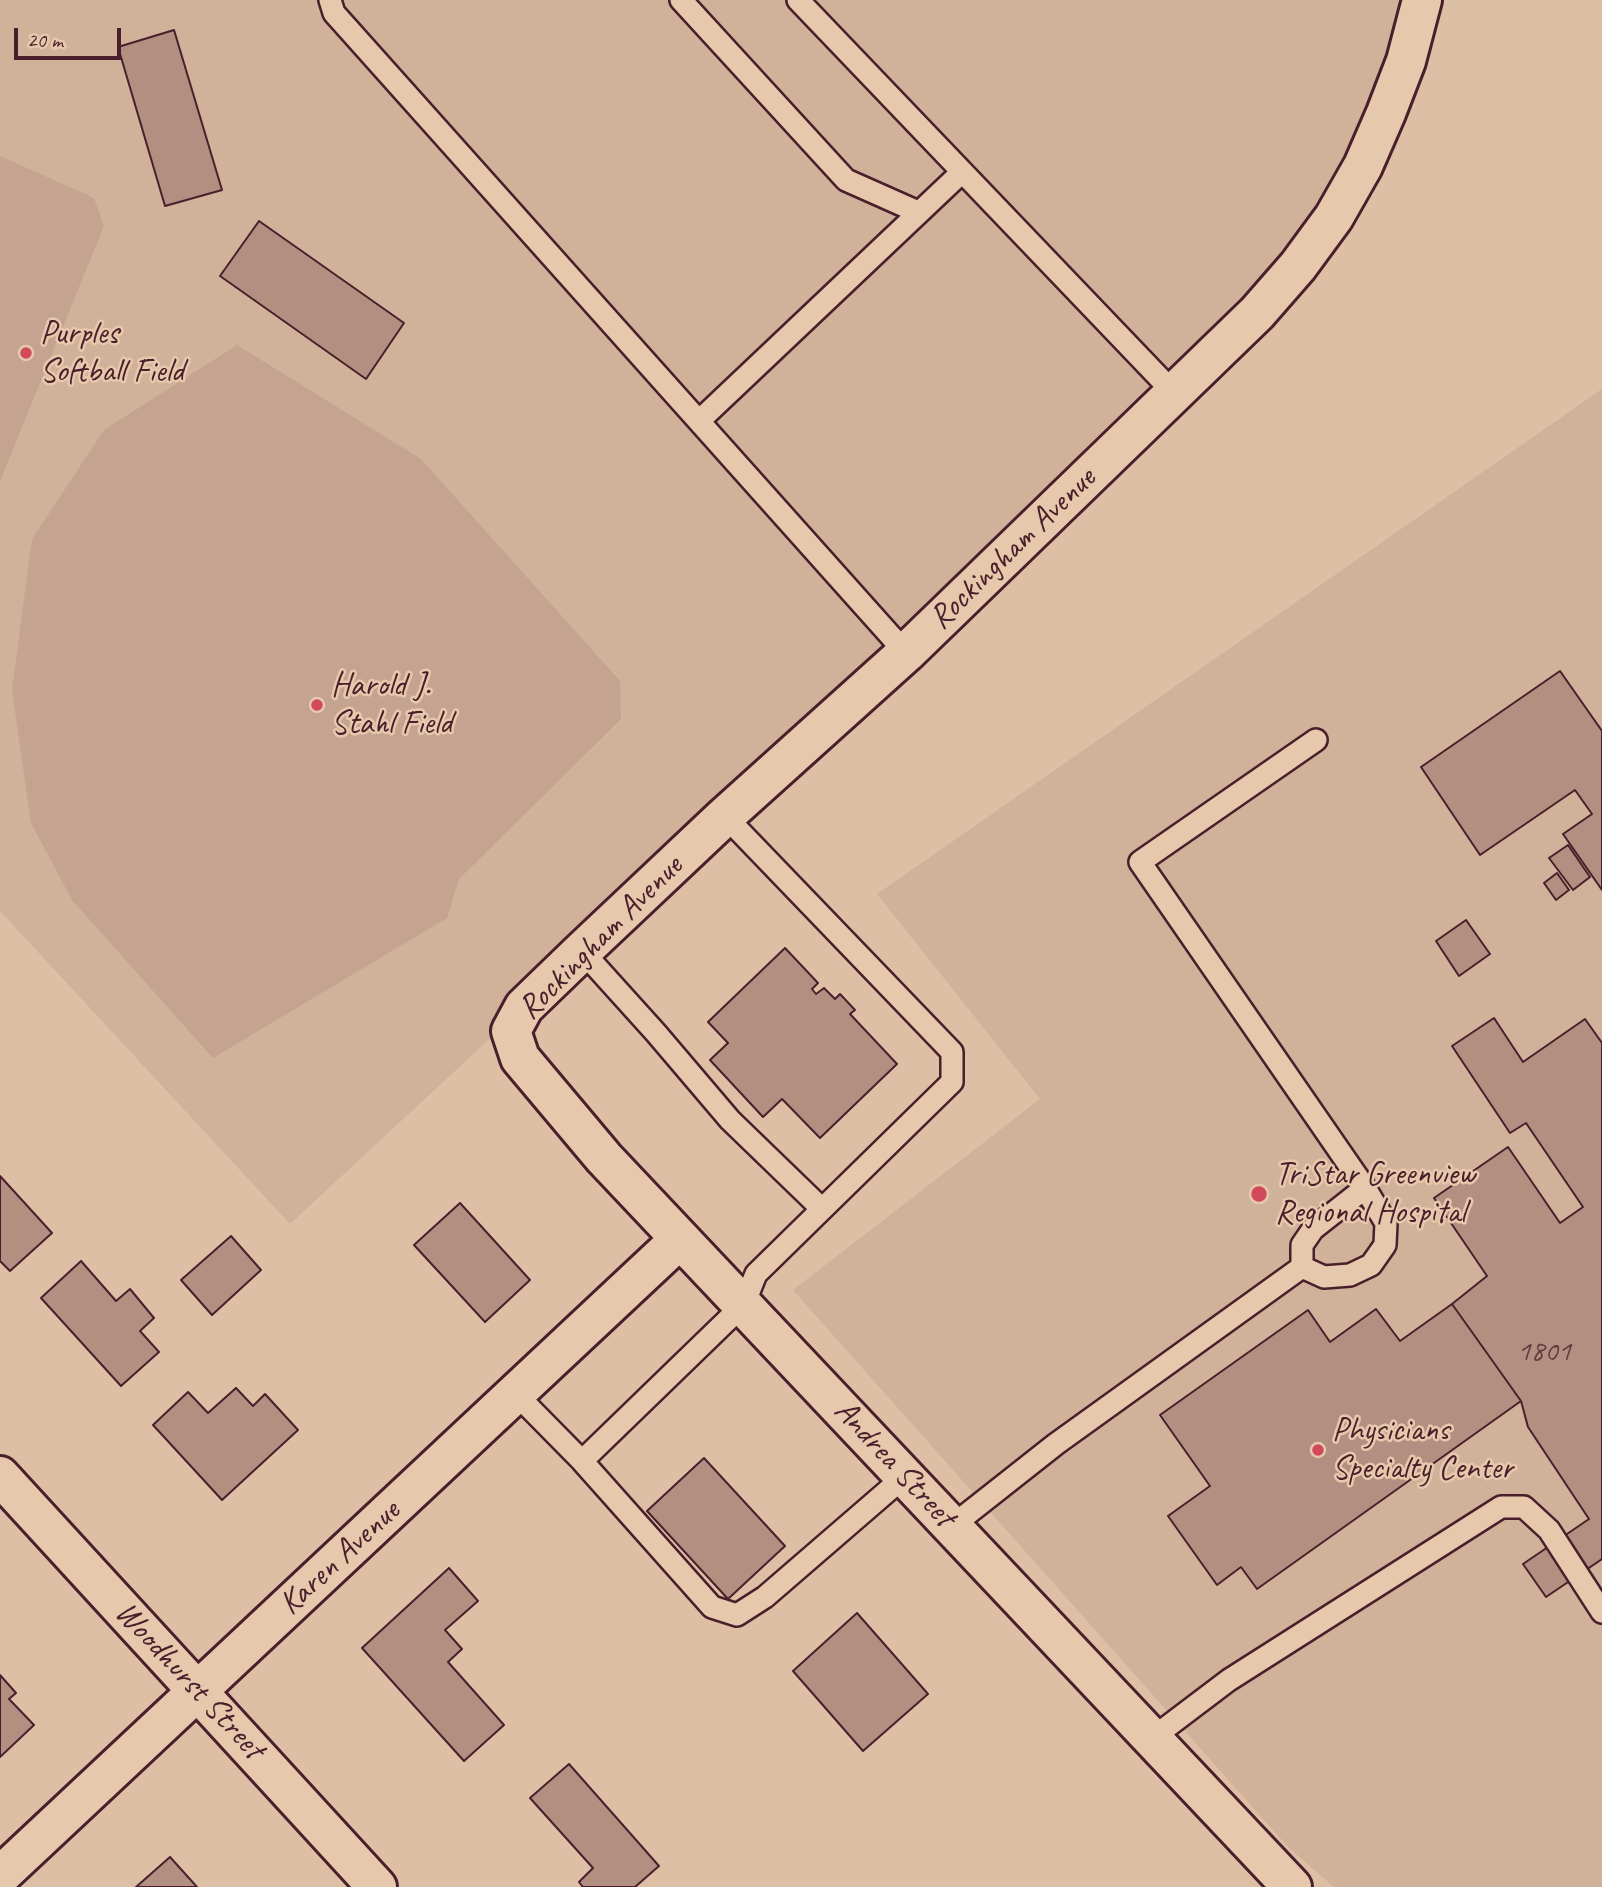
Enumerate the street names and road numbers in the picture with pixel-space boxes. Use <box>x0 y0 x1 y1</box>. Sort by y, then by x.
street label: Rockingham Avenue <box>921 460 1105 638</box>
street label: Rockingham Avenue <box>511 848 691 1028</box>
street label: Andrea Street <box>825 1392 963 1536</box>
street label: Karen Avenue <box>271 1492 409 1624</box>
street label: Woodhurst Street <box>106 1594 272 1768</box>

